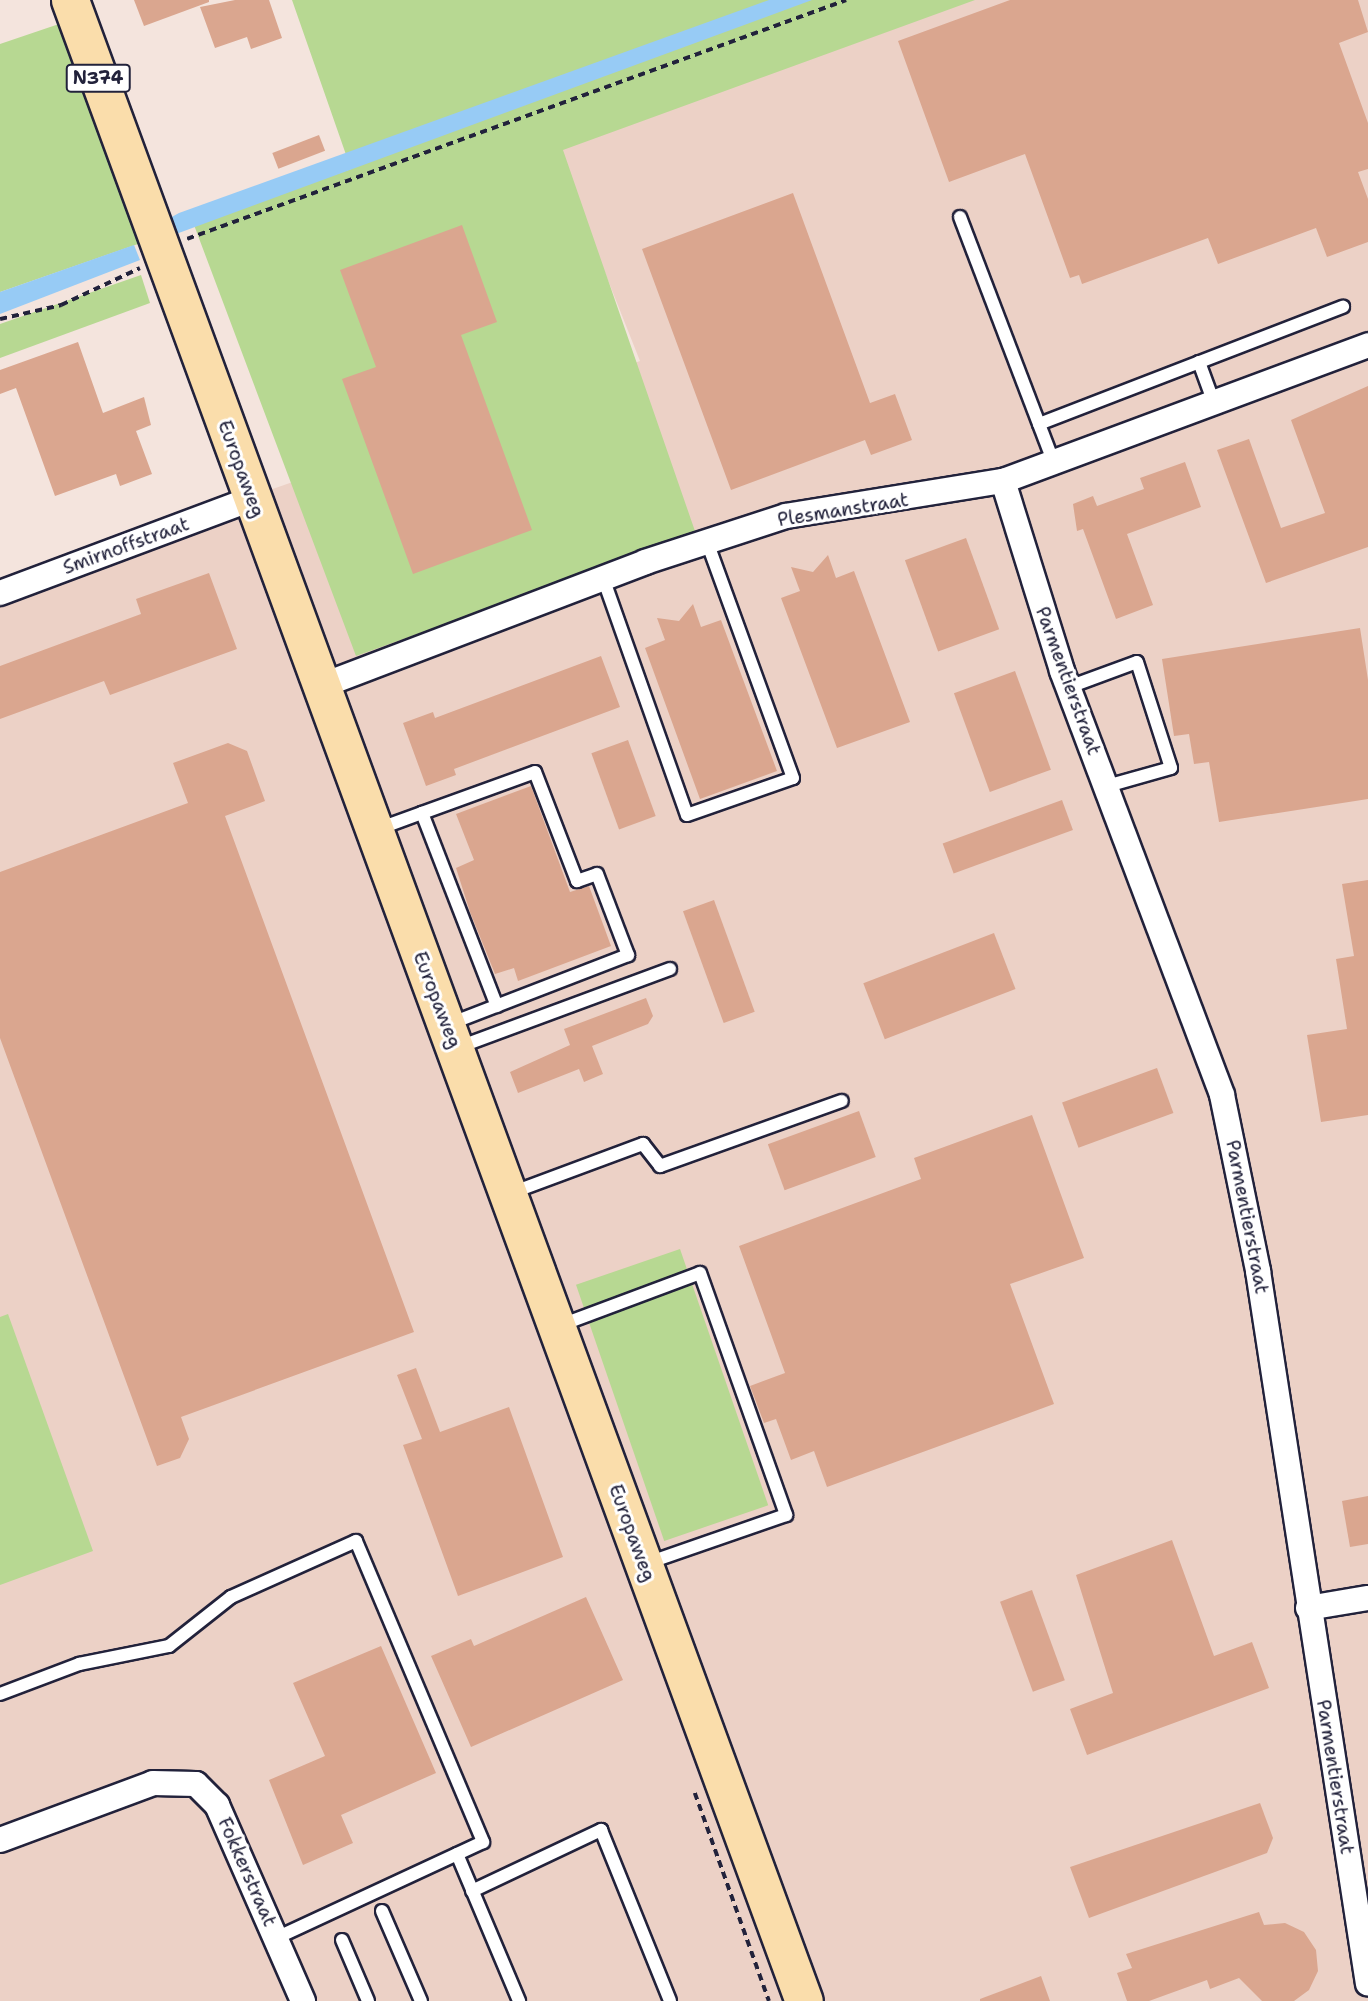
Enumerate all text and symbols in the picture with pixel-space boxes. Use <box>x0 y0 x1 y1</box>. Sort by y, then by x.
road number: N374 <box>65 64 131 92</box>
street label: Europaweg <box>213 417 269 521</box>
street label: Plesmanstraat <box>776 488 910 532</box>
street label: Smirnoffstraat <box>60 513 192 579</box>
street label: Parmentierstraat <box>1031 604 1105 758</box>
street label: Europaweg <box>408 948 466 1052</box>
street label: Parmentierstraat <box>1221 1138 1273 1296</box>
street label: Europaweg <box>604 1481 660 1585</box>
street label: Parmentierstraat <box>1312 1698 1358 1856</box>
street label: Fokkerstraat <box>213 1814 281 1930</box>

